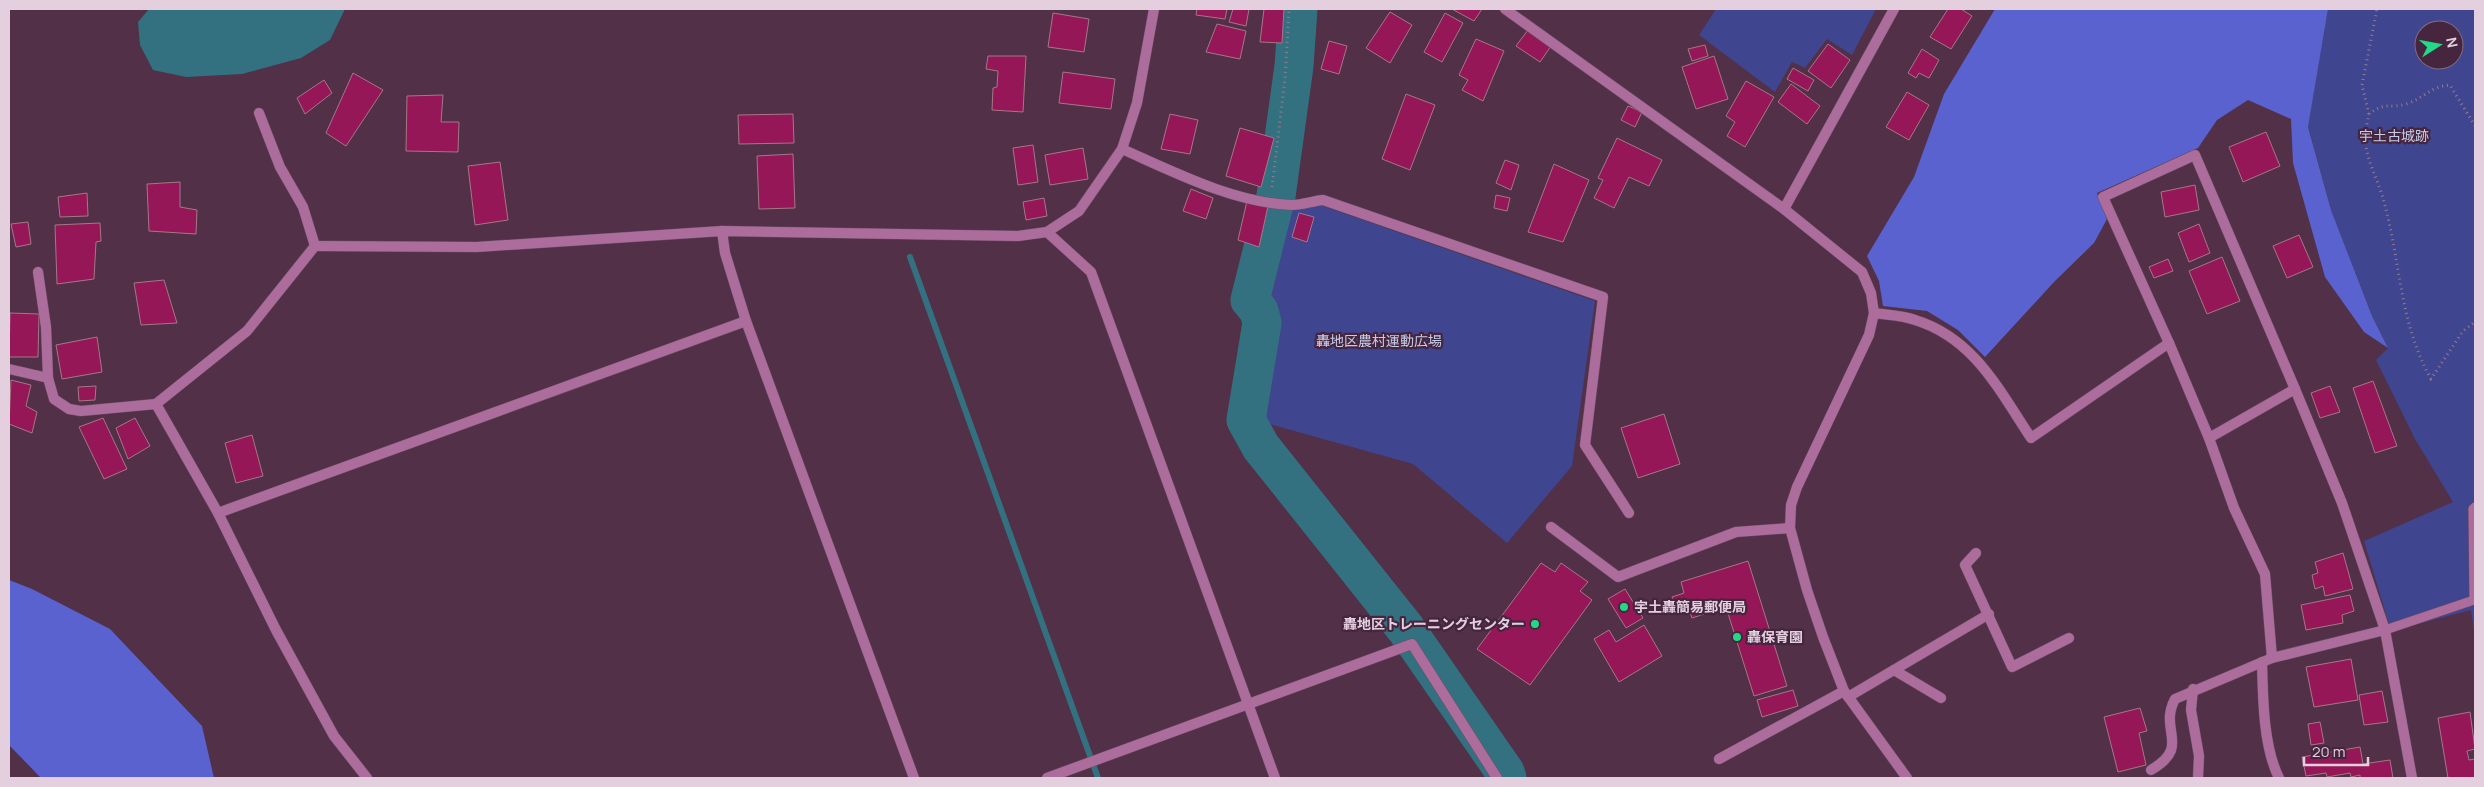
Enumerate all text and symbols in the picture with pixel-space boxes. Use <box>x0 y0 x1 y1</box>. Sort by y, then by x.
north arrow <box>2414 20 2464 70</box>
text: N <box>2442 36 2463 49</box>
park label: 宇土古城跡 <box>2359 126 2429 145</box>
park label: 轟地区農村運動広場 <box>1316 331 1442 350</box>
place label: 宇土轟簡易郵便局 <box>1634 597 1746 616</box>
marker: 宇土轟簡易郵便局 <box>1618 601 1630 613</box>
place label: 轟地区トレーニングセンター <box>1343 614 1525 633</box>
marker: 轟地区トレーニングセンター <box>1529 618 1541 630</box>
place label: 轟保育園 <box>1747 627 1803 646</box>
marker: 轟保育園 <box>1731 631 1743 643</box>
scale bar <box>2304 734 2368 766</box>
text: 20 m <box>2312 741 2345 762</box>

